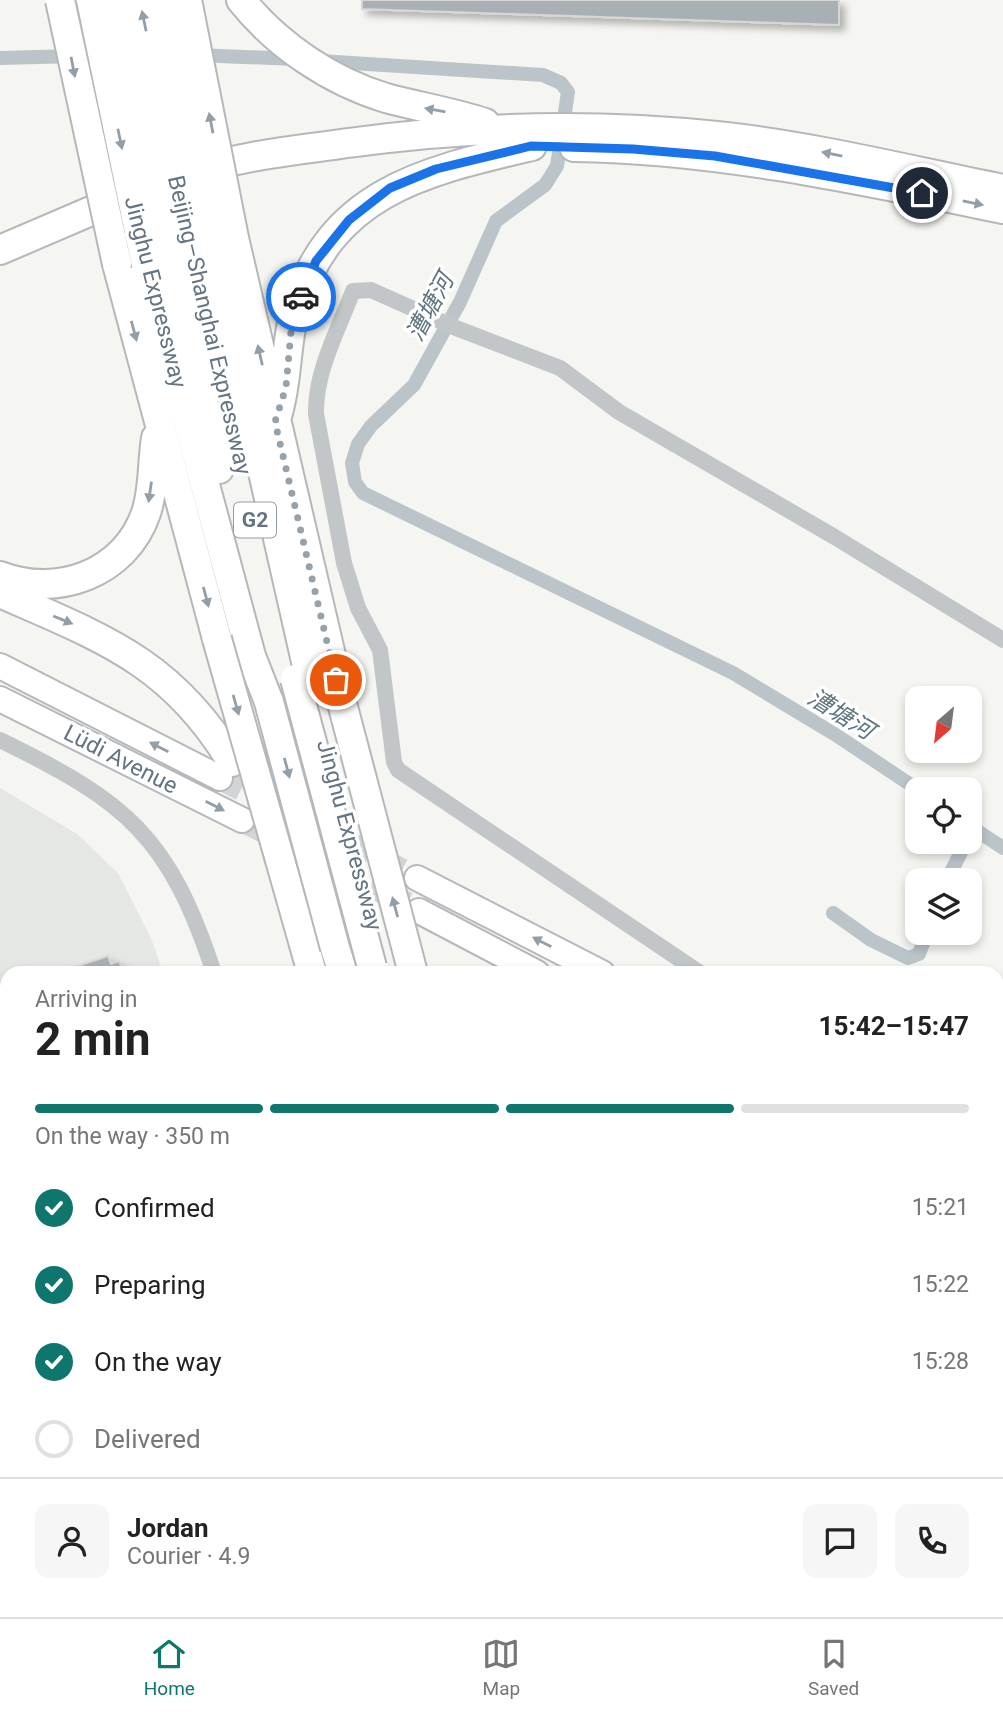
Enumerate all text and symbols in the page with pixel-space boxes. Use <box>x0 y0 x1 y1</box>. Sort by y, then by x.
one-way arrow <box>138 10 149 32</box>
one-way arrow <box>68 56 79 78</box>
one-way arrow <box>424 104 446 115</box>
one-way arrow <box>206 112 217 134</box>
one-way arrow <box>114 128 125 150</box>
one-way arrow <box>821 149 843 160</box>
pin <box>892 163 952 223</box>
street label: Beijing–Shanghai Expressway <box>162 173 257 477</box>
icon: home <box>903 174 941 212</box>
street label: Jinghu Expressway <box>119 194 192 391</box>
one-way arrow <box>962 198 984 209</box>
courier <box>266 262 336 332</box>
water label: 漕塘河 <box>401 265 461 345</box>
icon: car <box>282 278 320 316</box>
one-way arrow <box>129 320 140 342</box>
one-way arrow <box>255 344 266 366</box>
one-way arrow <box>144 482 155 504</box>
road number: G2 <box>234 503 276 538</box>
one-way arrow <box>201 587 212 609</box>
one-way arrow <box>52 614 73 625</box>
pin <box>306 650 366 710</box>
icon: bag <box>317 661 355 699</box>
water label: 漕塘河 <box>803 683 882 747</box>
north arrow <box>905 686 982 763</box>
map controls <box>905 686 982 945</box>
one-way arrow <box>231 694 242 716</box>
street label: Lüdi Avenue <box>59 719 182 800</box>
street label: Jinghu Expressway <box>311 737 388 934</box>
one-way arrow <box>149 741 169 752</box>
one-way arrow <box>282 757 293 779</box>
button: locate <box>905 777 982 854</box>
one-way arrow <box>205 801 225 812</box>
button: layers <box>905 868 982 945</box>
one-way arrow <box>389 896 400 918</box>
one-way arrow <box>532 936 552 947</box>
text: Arriving in <box>35 986 138 1013</box>
text: 15:42–15:47 <box>819 1011 969 1041</box>
text: 2 min <box>35 1012 151 1066</box>
text: On the way · 350 m <box>35 1123 230 1150</box>
icon: check <box>35 1189 73 1227</box>
text: Confirmed <box>94 1193 215 1223</box>
text: 15:21 <box>912 1194 969 1221</box>
icon: check <box>35 1266 73 1304</box>
text: Preparing <box>94 1270 206 1300</box>
text: 15:22 <box>912 1271 969 1298</box>
icon: check <box>35 1343 73 1381</box>
text: On the way <box>94 1347 222 1377</box>
text: 15:28 <box>912 1348 969 1375</box>
text: Delivered <box>94 1424 201 1454</box>
button: person <box>35 1504 109 1578</box>
button: chat <box>803 1504 877 1578</box>
button: phone <box>895 1504 969 1578</box>
text: Jordan <box>127 1513 209 1543</box>
text: Courier · 4.9 <box>127 1543 250 1570</box>
tab: Home <box>144 1635 195 1700</box>
tab: Map <box>482 1635 520 1700</box>
tab: Saved <box>808 1635 859 1700</box>

